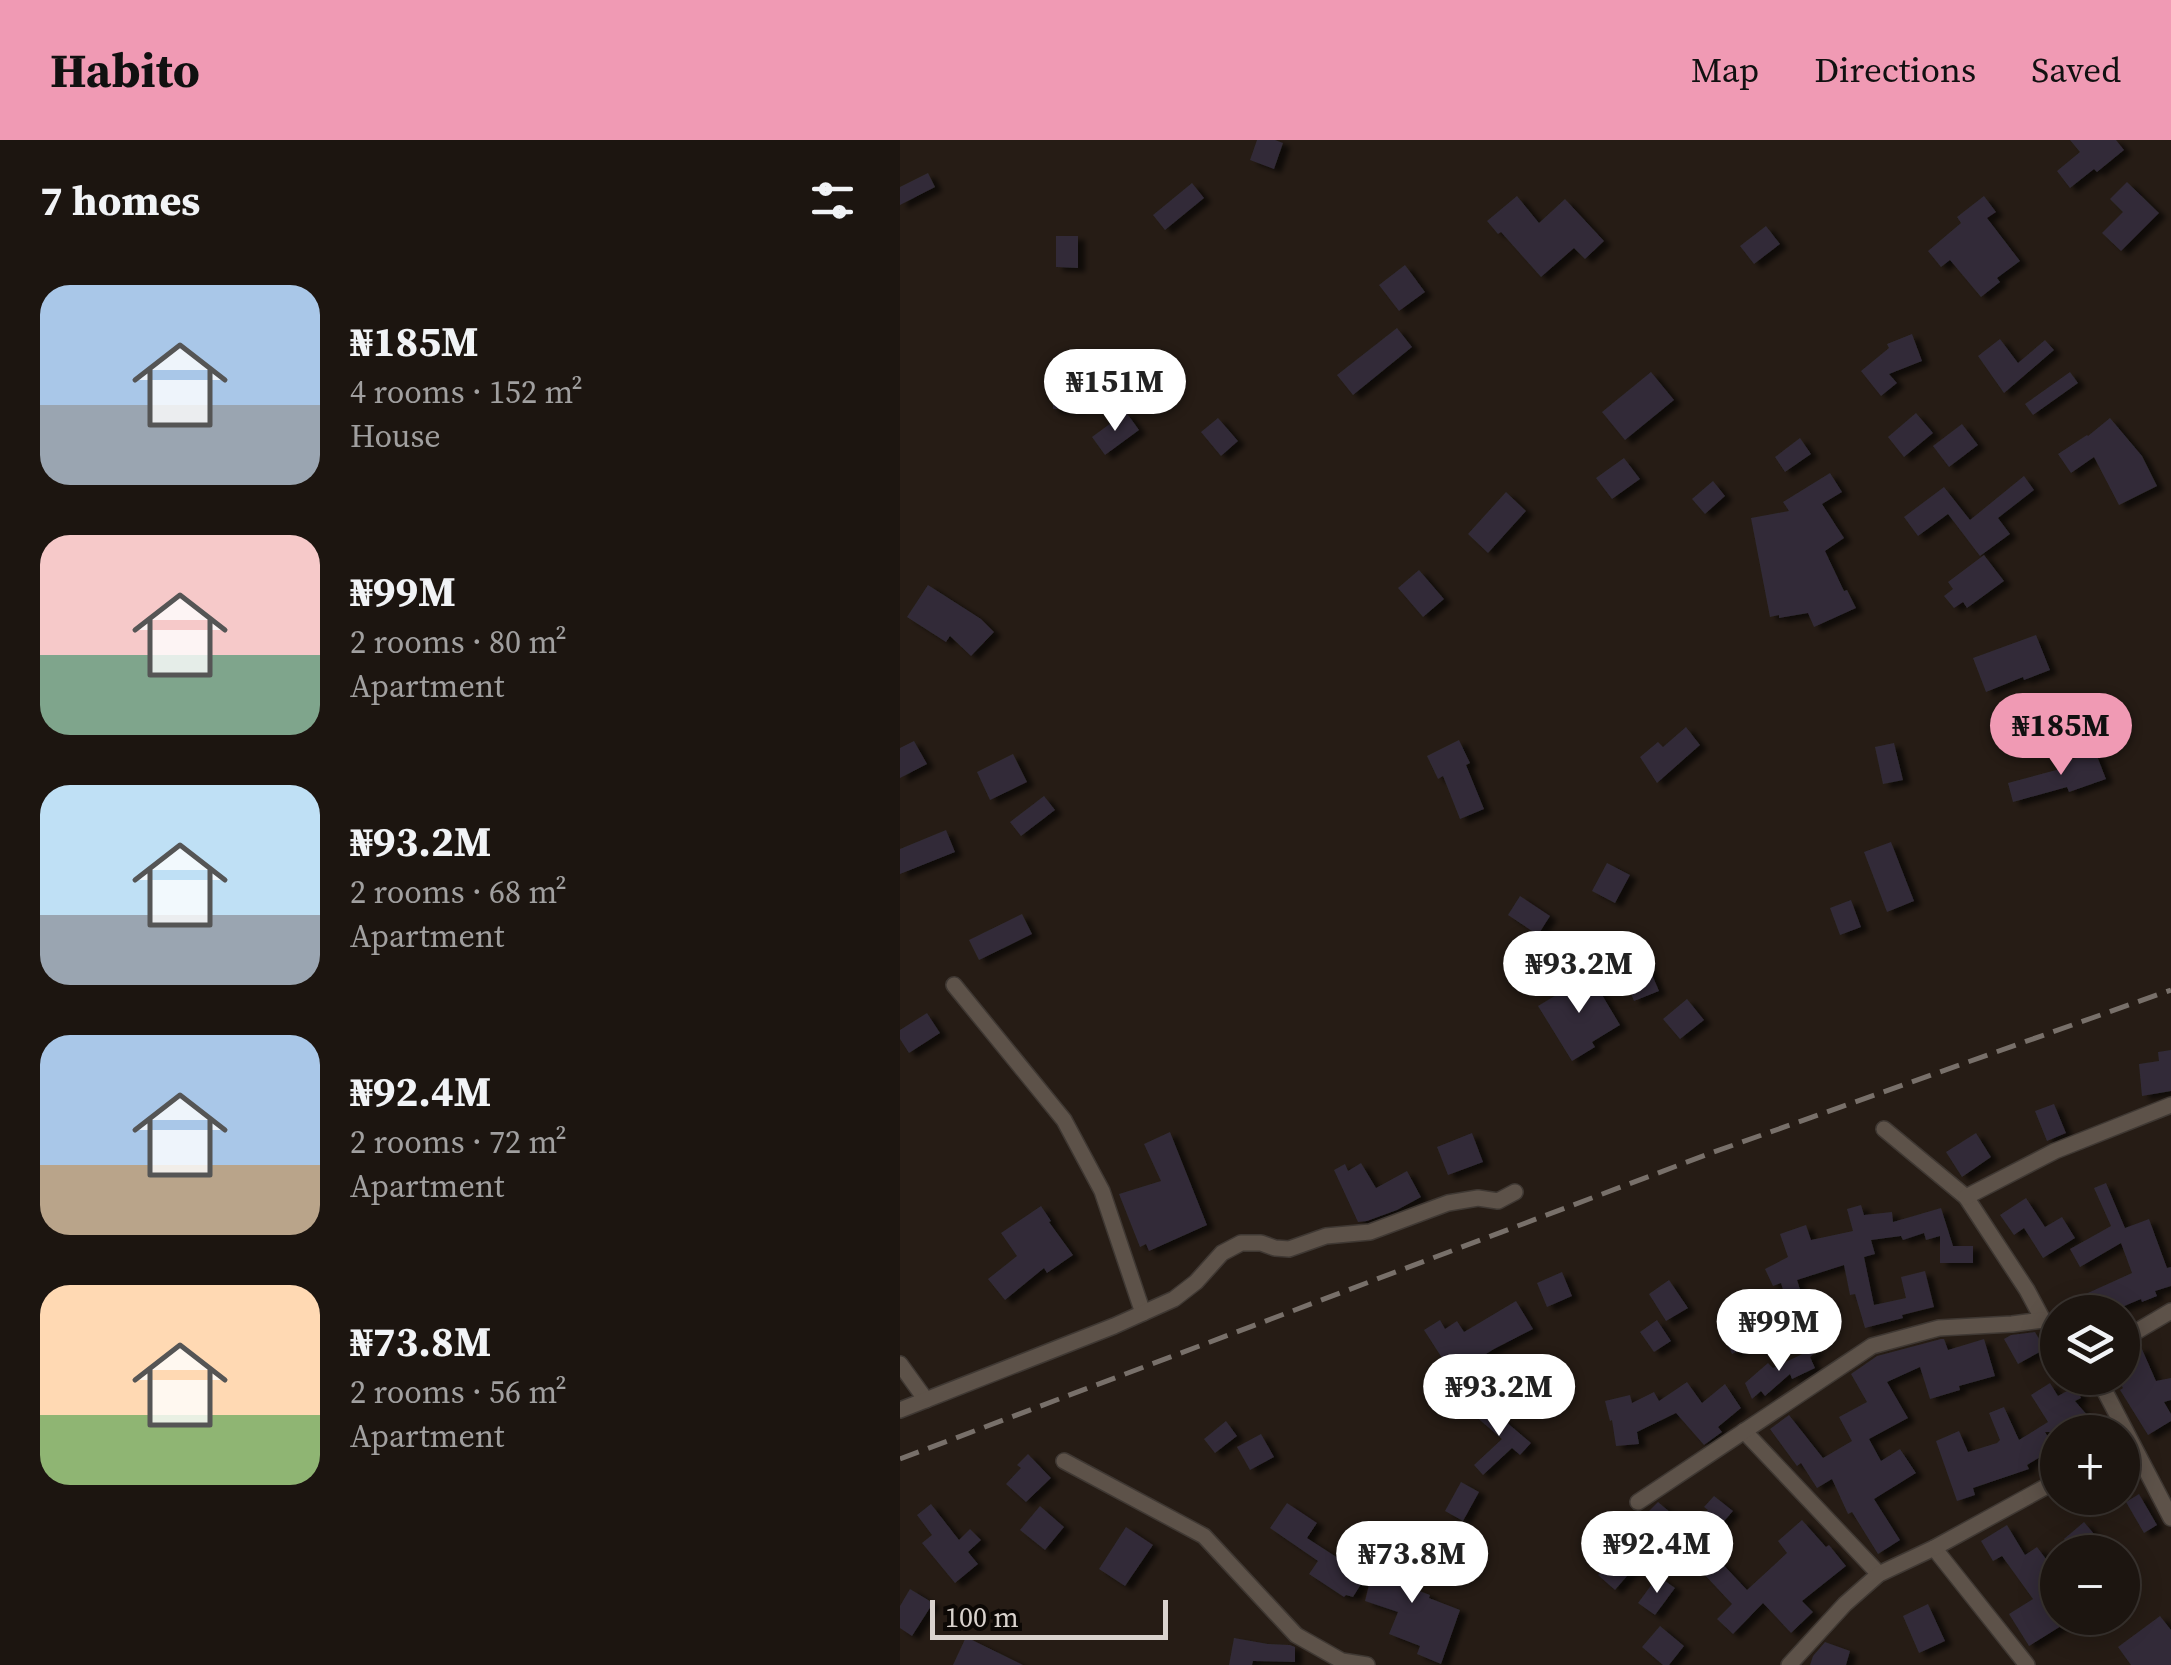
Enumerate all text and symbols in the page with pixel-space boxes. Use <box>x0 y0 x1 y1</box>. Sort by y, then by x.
text: Habito <box>50 37 200 103</box>
text: Map <box>1691 46 1759 94</box>
text: Directions <box>1814 46 1976 94</box>
text: Saved <box>2031 46 2121 94</box>
text: 7 homes <box>40 171 200 229</box>
icon: filters <box>805 173 860 228</box>
text: ₦185M <box>350 312 479 370</box>
icon: home <box>120 325 240 445</box>
pin: ₦151M <box>1045 349 1185 434</box>
text: ₦151M <box>1066 359 1164 403</box>
text: 4 rooms · 152 m² <box>350 370 583 414</box>
text: House <box>350 414 441 458</box>
text: ₦99M <box>350 562 456 620</box>
icon: home <box>120 575 240 695</box>
text: 2 rooms · 80 m² <box>350 620 567 664</box>
text: Apartment <box>350 664 504 708</box>
pin: ₦185M <box>1991 693 2131 778</box>
text: ₦185M <box>2012 703 2110 747</box>
text: ₦93.2M <box>350 812 491 870</box>
icon: home <box>120 825 240 945</box>
text: 2 rooms · 68 m² <box>350 870 567 914</box>
text: Apartment <box>350 914 504 958</box>
pin: ₦93.2M <box>1498 931 1660 1016</box>
text: ₦93.2M <box>1525 941 1633 985</box>
text: ₦92.4M <box>350 1062 491 1120</box>
icon: home <box>120 1075 240 1195</box>
text: 2 rooms · 72 m² <box>350 1120 567 1164</box>
text: Apartment <box>350 1164 504 1208</box>
pin: ₦99M <box>1720 1289 1838 1374</box>
map controls <box>2040 1295 2140 1635</box>
button: layers <box>2040 1295 2140 1395</box>
text: ₦99M <box>1739 1299 1819 1343</box>
text: ₦73.8M <box>350 1312 491 1370</box>
icon: home <box>120 1325 240 1445</box>
pin: ₦93.2M <box>1418 1354 1580 1439</box>
text: ₦93.2M <box>1445 1364 1553 1408</box>
text: 2 rooms · 56 m² <box>350 1370 567 1414</box>
text: Apartment <box>350 1414 504 1458</box>
button: + <box>2040 1415 2140 1515</box>
pin: ₦92.4M <box>1576 1511 1738 1596</box>
pin: ₦73.8M <box>1331 1521 1493 1606</box>
text: ₦92.4M <box>1603 1521 1711 1565</box>
text: ₦73.8M <box>1358 1531 1466 1575</box>
button: − <box>2040 1535 2140 1635</box>
scale bar <box>930 1595 1168 1640</box>
text: 100 m <box>945 1598 1019 1636</box>

